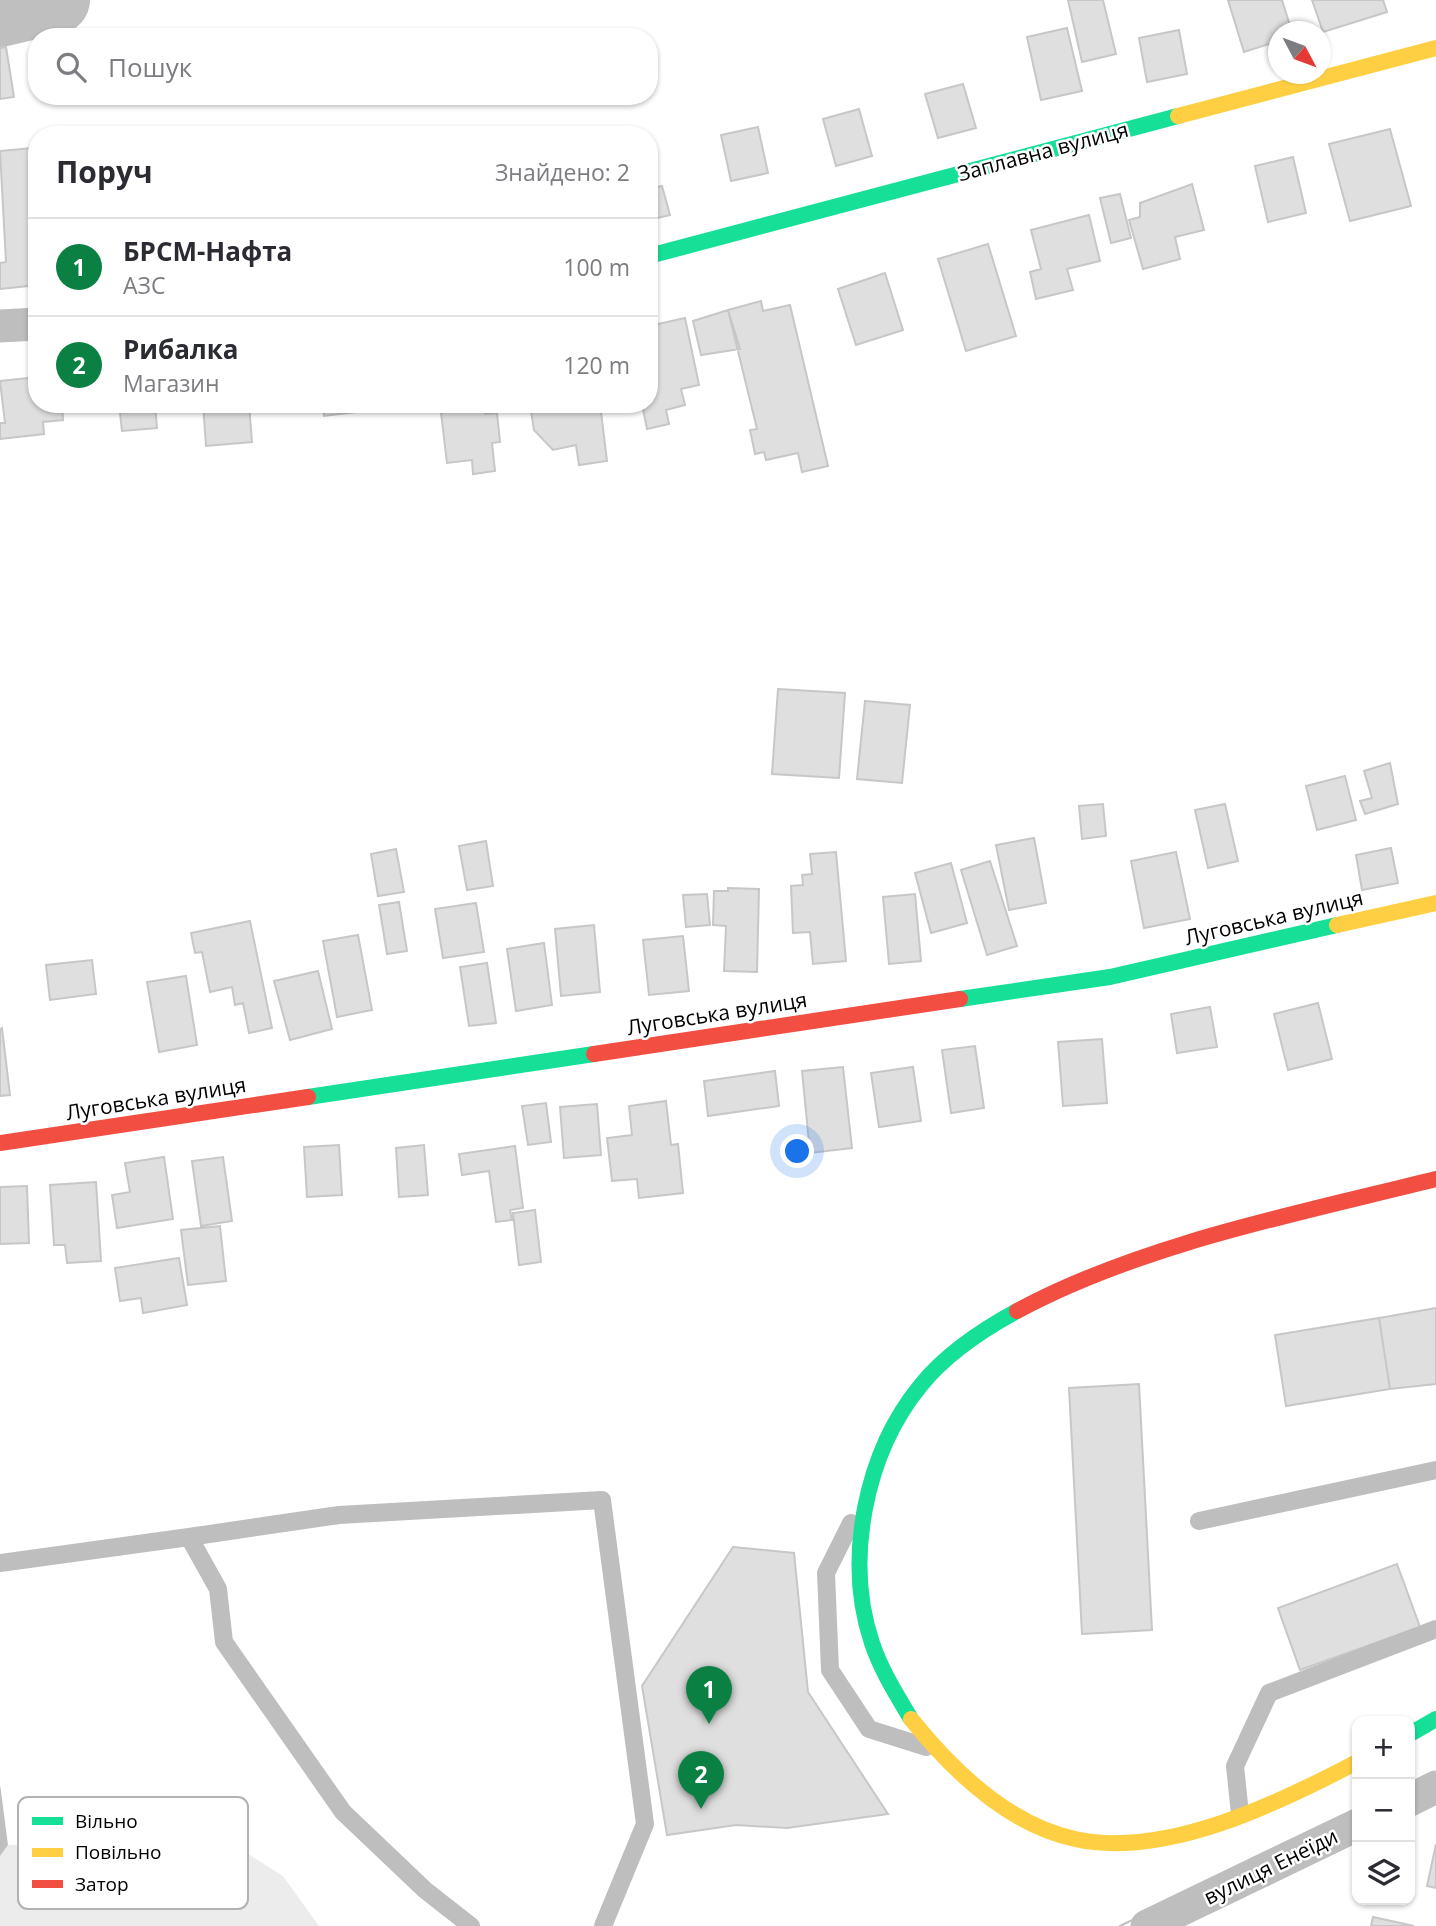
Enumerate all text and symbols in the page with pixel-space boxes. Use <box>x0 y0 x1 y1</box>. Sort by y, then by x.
north arrow <box>1268 21 1331 84</box>
search box <box>28 28 658 105</box>
icon: search <box>52 48 90 86</box>
text: Пошук <box>108 49 192 85</box>
street label: Заплавна вулиця <box>954 115 1131 187</box>
text: Поруч <box>56 151 153 192</box>
text: Знайдено: 2 <box>495 156 630 188</box>
text: БРСМ-Нафта <box>123 233 292 269</box>
text: 1 <box>72 251 86 283</box>
text: 100 m <box>563 251 630 283</box>
text: АЗС <box>123 269 165 301</box>
text: Рибалка <box>123 331 239 367</box>
text: 2 <box>72 349 86 381</box>
text: 120 m <box>563 349 630 381</box>
text: Магазин <box>123 367 219 399</box>
street label: Луговська вулиця <box>1182 883 1366 951</box>
street label: Луговська вулиця <box>625 985 809 1041</box>
street label: Луговська вулиця <box>64 1070 248 1126</box>
your location <box>780 1134 814 1168</box>
pin: 1 <box>686 1666 732 1724</box>
map controls <box>1352 1716 1415 1905</box>
button: + <box>1352 1716 1415 1779</box>
pin: 2 <box>678 1751 724 1809</box>
button: − <box>1352 1779 1415 1842</box>
legend <box>18 1797 248 1909</box>
text: Вільно <box>75 1808 138 1834</box>
street label: вулиця Енеїди <box>1199 1822 1342 1911</box>
text: Повільно <box>75 1839 162 1865</box>
button: layers <box>1352 1842 1415 1905</box>
text: Затор <box>75 1871 129 1897</box>

